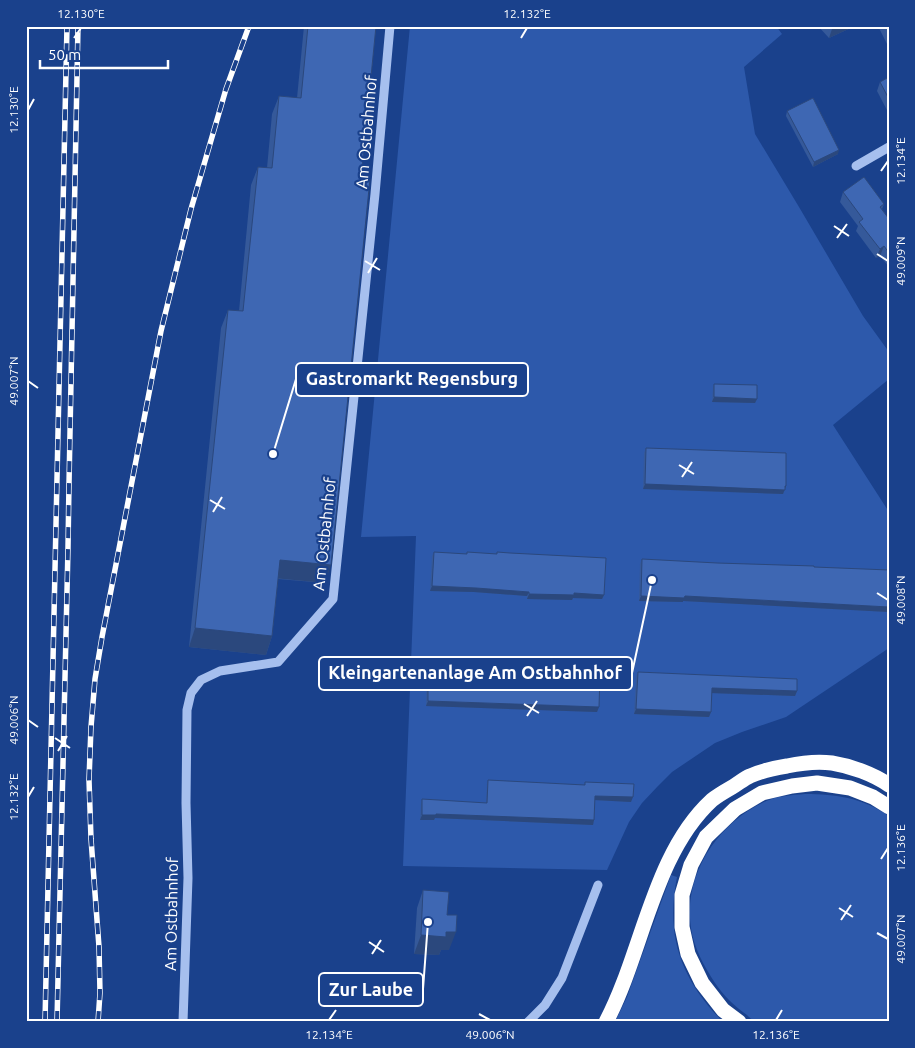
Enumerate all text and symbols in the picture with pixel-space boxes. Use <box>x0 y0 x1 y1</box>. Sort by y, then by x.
text: 12.130°E <box>57 7 105 20</box>
text: 12.132°E <box>503 7 551 20</box>
scale bar <box>40 38 168 70</box>
text: 50 m <box>48 46 81 63</box>
street label: Am Ostbahnhof <box>352 74 380 190</box>
text: 12.130°E <box>7 86 20 134</box>
text: 12.134°E <box>894 137 907 185</box>
text: 49.009°N <box>894 236 907 286</box>
text: 49.007°N <box>7 356 20 406</box>
callout: Gastromarkt Regensburg <box>296 363 528 396</box>
text: Gastromarkt Regensburg <box>306 368 518 388</box>
street label: Am Ostbahnhof <box>309 475 339 592</box>
text: 49.008°N <box>894 575 907 625</box>
callout: Kleingartenanlage Am Ostbahnhof <box>319 657 632 690</box>
text: Kleingartenanlage Am Ostbahnhof <box>328 662 622 682</box>
text: 49.006°N <box>7 695 20 745</box>
text: 12.132°E <box>7 773 20 821</box>
text: 12.136°E <box>894 824 907 872</box>
street label: Am Ostbahnhof <box>161 856 181 971</box>
text: 49.007°N <box>894 914 907 964</box>
callout: Zur Laube <box>319 973 423 1006</box>
text: Zur Laube <box>329 979 413 999</box>
text: 12.134°E <box>305 1028 353 1041</box>
text: 49.006°N <box>465 1028 515 1041</box>
text: 12.136°E <box>752 1028 800 1041</box>

